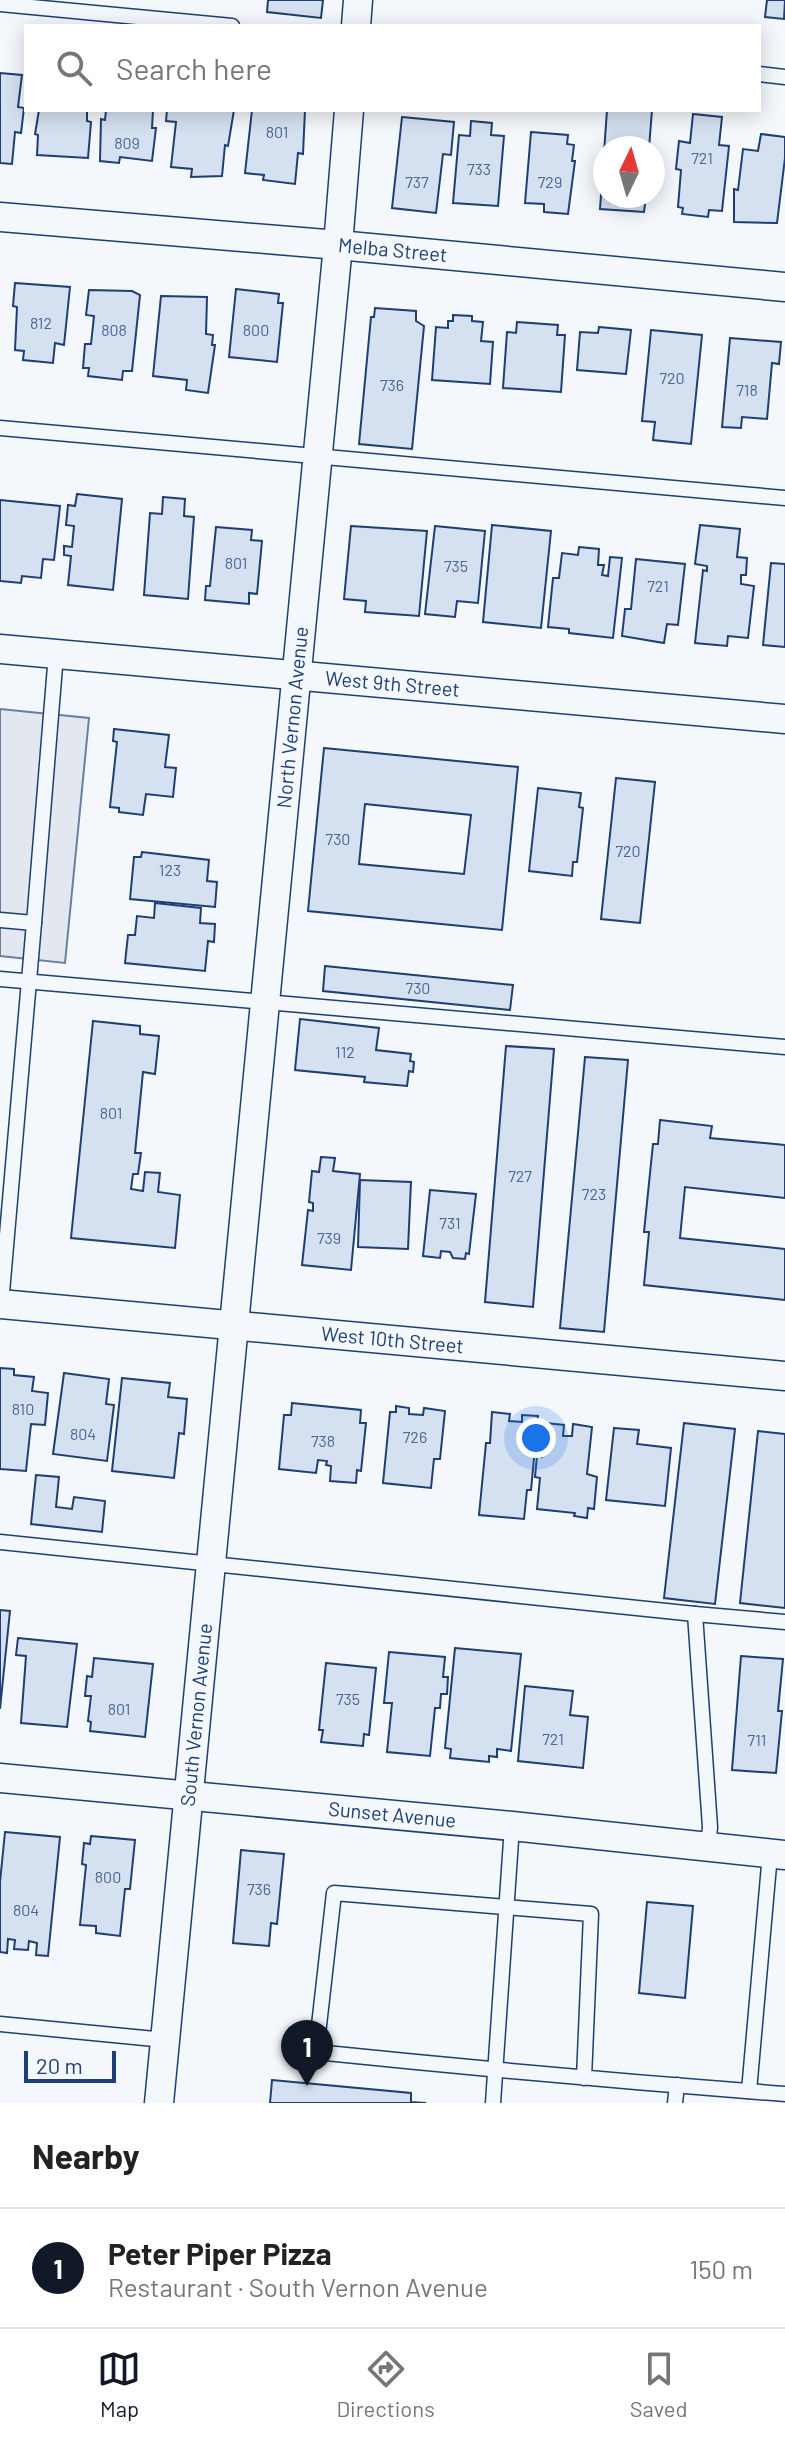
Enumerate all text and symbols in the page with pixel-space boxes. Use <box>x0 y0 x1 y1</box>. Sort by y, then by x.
search box <box>24 24 761 112</box>
icon: search <box>52 46 96 90</box>
text: Search here <box>116 50 272 86</box>
house number: 801 <box>266 122 288 141</box>
house number: 809 <box>114 133 140 152</box>
north arrow <box>593 136 665 208</box>
house number: 721 <box>691 148 713 167</box>
house number: 733 <box>467 159 491 178</box>
house number: 737 <box>405 172 429 191</box>
house number: 729 <box>538 172 562 191</box>
street label: Melba Street <box>337 232 448 266</box>
house number: 812 <box>30 313 52 332</box>
house number: 808 <box>101 320 127 339</box>
house number: 800 <box>243 320 269 339</box>
house number: 720 <box>659 368 685 387</box>
house number: 736 <box>380 375 404 394</box>
house number: 718 <box>736 380 758 399</box>
house number: 801 <box>225 553 247 572</box>
house number: 735 <box>444 556 468 575</box>
house number: 721 <box>647 576 669 595</box>
street label: North Vernon Avenue <box>271 625 312 809</box>
street label: West 9th Street <box>324 665 461 701</box>
house number: 730 <box>326 829 350 848</box>
house number: 720 <box>615 841 641 860</box>
house number: 123 <box>159 860 181 879</box>
house number: 730 <box>406 978 430 997</box>
house number: 112 <box>335 1042 355 1061</box>
house number: 801 <box>100 1103 122 1122</box>
house number: 727 <box>508 1166 532 1185</box>
house number: 723 <box>582 1184 606 1203</box>
house number: 731 <box>439 1213 461 1232</box>
house number: 739 <box>317 1228 341 1247</box>
street label: West 10th Street <box>320 1321 465 1357</box>
house number: 810 <box>12 1399 34 1418</box>
your location <box>516 1418 556 1458</box>
house number: 804 <box>70 1424 96 1443</box>
house number: 726 <box>403 1427 427 1446</box>
house number: 738 <box>311 1431 335 1450</box>
street label: South Vernon Avenue <box>175 1622 216 1807</box>
house number: 735 <box>336 1689 360 1708</box>
house number: 801 <box>108 1699 130 1718</box>
house number: 721 <box>542 1729 564 1748</box>
house number: 711 <box>748 1730 766 1749</box>
street label: Sunset Avenue <box>327 1796 457 1832</box>
house number: 800 <box>95 1867 121 1886</box>
house number: 736 <box>247 1879 271 1898</box>
house number: 804 <box>13 1900 39 1919</box>
pin: 1 <box>281 2020 333 2086</box>
scale bar <box>24 2047 116 2083</box>
text: 20 m <box>36 2052 83 2078</box>
text: Nearby <box>32 2135 140 2176</box>
text: Peter Piper Pizza <box>108 2235 332 2271</box>
text: 1 <box>53 2253 63 2284</box>
text: 150 m <box>689 2253 753 2284</box>
text: Restaurant · South Vernon Avenue <box>108 2271 488 2302</box>
tab: Map <box>97 2347 141 2421</box>
tab: Directions <box>336 2347 435 2421</box>
tab: Saved <box>630 2347 687 2421</box>

